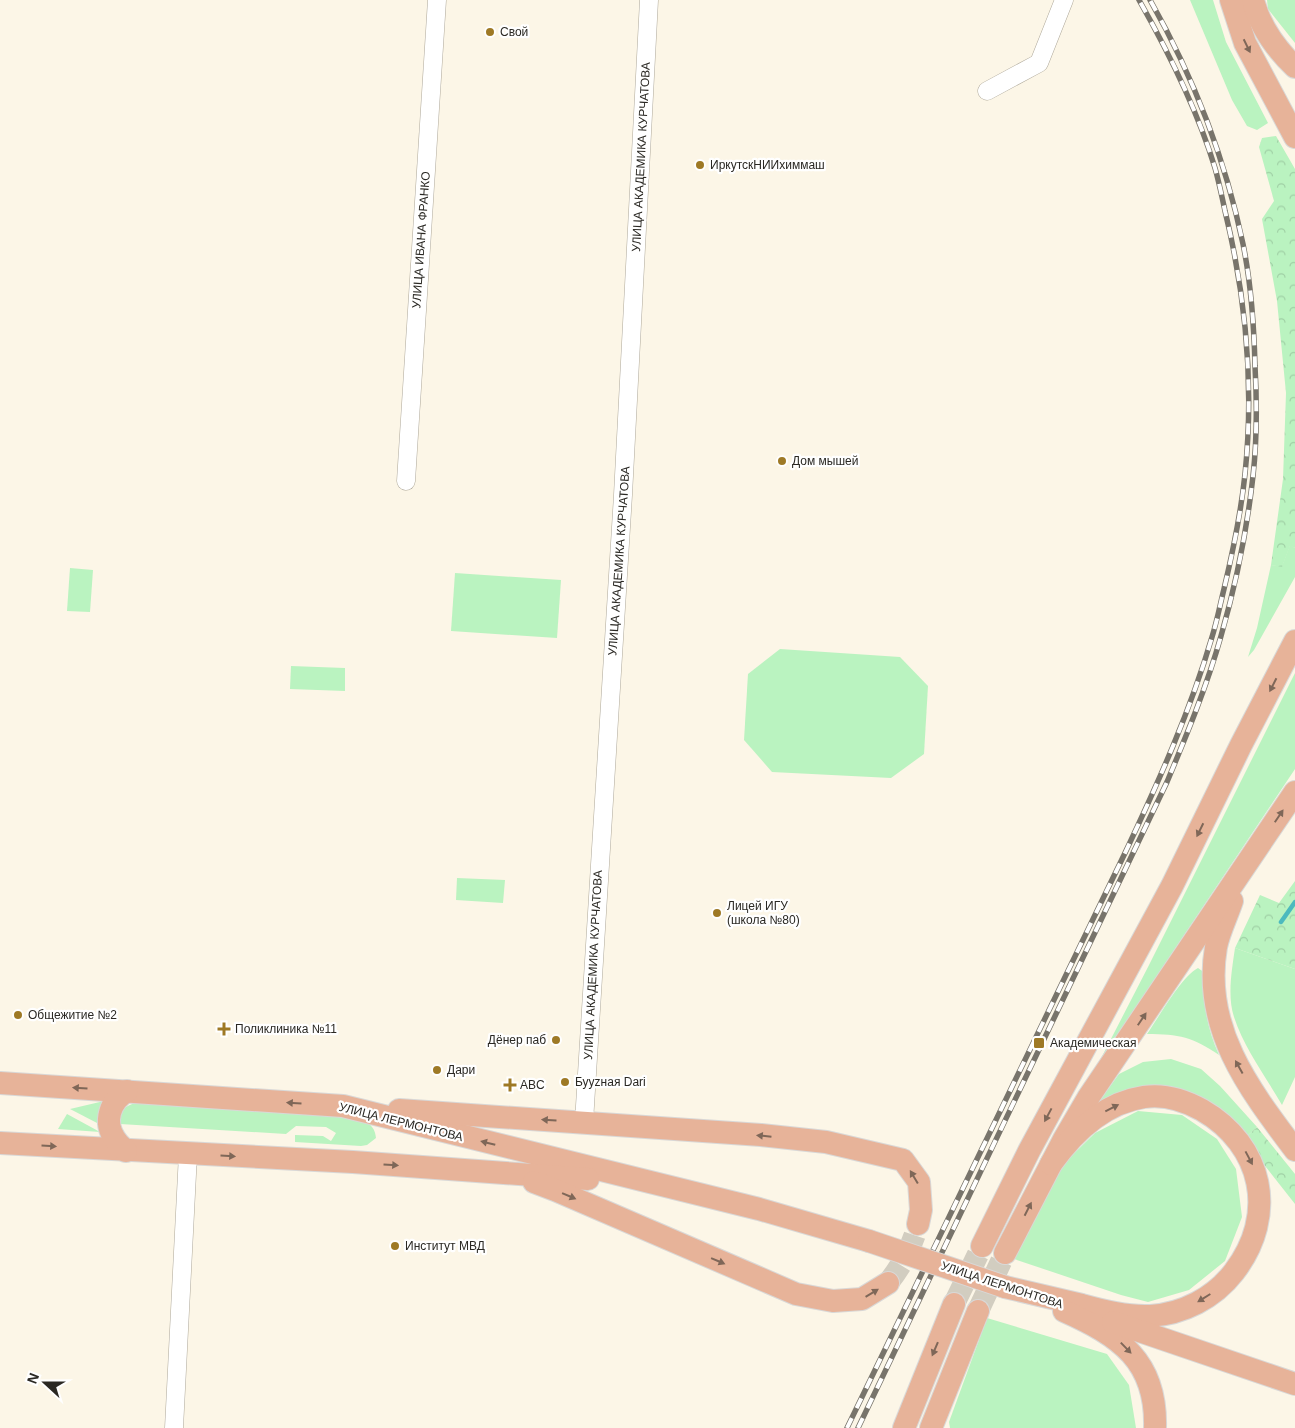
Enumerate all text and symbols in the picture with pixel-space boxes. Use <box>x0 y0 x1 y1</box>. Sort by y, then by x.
place label: Свой <box>500 25 528 39</box>
marker: Свой <box>484 26 496 38</box>
one-way arrow <box>1243 39 1251 53</box>
street label: УЛИЦА АКАДЕМИКА КУРЧАТОВА <box>629 62 653 252</box>
place label: ИркутскНИИхиммаш <box>710 158 825 172</box>
marker: ИркутскНИИхиммаш <box>694 159 706 171</box>
street label: УЛИЦА ИВАНА ФРАНКО <box>409 171 433 309</box>
place label: Дом мышей <box>792 454 858 468</box>
marker: Дом мышей <box>776 455 788 467</box>
street label: УЛИЦА АКАДЕМИКА КУРЧАТОВА <box>605 466 633 656</box>
one-way arrow <box>1269 677 1277 692</box>
one-way arrow <box>1274 809 1283 823</box>
one-way arrow <box>1195 823 1203 837</box>
street label: УЛИЦА АКАДЕМИКА КУРЧАТОВА <box>581 870 605 1060</box>
place label: Лицей ИГУ (школа №80) <box>727 899 800 927</box>
marker: Лицей ИГУ (школа №80) <box>711 907 723 919</box>
place label: Общежитие №2 <box>28 1008 117 1022</box>
marker: Общежитие №2 <box>12 1009 24 1021</box>
one-way arrow <box>1137 1012 1147 1026</box>
marker: Поликлиника №11 <box>217 1022 231 1036</box>
place label: Поликлиника №11 <box>235 1022 337 1036</box>
place label: Дёнер паб <box>488 1033 546 1047</box>
marker: Дёнер паб <box>550 1034 562 1046</box>
marker: Академическая <box>1032 1036 1046 1050</box>
place label: Академическая <box>1050 1036 1136 1050</box>
one-way arrow <box>1234 1060 1243 1073</box>
place label: Дари <box>447 1063 475 1077</box>
marker: Дари <box>431 1064 443 1076</box>
place label: Бууzная Dari <box>575 1075 646 1089</box>
marker: Бууzная Dari <box>559 1076 571 1088</box>
place label: ABC <box>520 1078 545 1092</box>
marker: ABC <box>504 1079 516 1091</box>
one-way arrow <box>71 1084 87 1092</box>
one-way arrow <box>286 1098 302 1106</box>
street label: УЛИЦА ЛЕРМОНТОВА <box>337 1100 465 1144</box>
one-way arrow <box>1105 1104 1119 1112</box>
one-way arrow <box>1044 1109 1053 1122</box>
one-way arrow <box>541 1115 557 1123</box>
one-way arrow <box>755 1131 771 1139</box>
one-way arrow <box>481 1139 496 1147</box>
one-way arrow <box>41 1143 57 1151</box>
one-way arrow <box>1245 1151 1253 1165</box>
one-way arrow <box>221 1153 237 1161</box>
one-way arrow <box>383 1161 399 1169</box>
one-way arrow <box>910 1171 919 1184</box>
one-way arrow <box>562 1192 576 1200</box>
one-way arrow <box>1024 1202 1032 1217</box>
place label: Институт МВД <box>405 1239 485 1253</box>
marker: Институт МВД <box>389 1240 401 1252</box>
one-way arrow <box>711 1257 725 1265</box>
street label: УЛИЦА ЛЕРМОНТОВА <box>939 1259 1065 1311</box>
one-way arrow <box>865 1288 878 1297</box>
one-way arrow <box>1197 1294 1210 1303</box>
one-way arrow <box>1120 1341 1132 1353</box>
one-way arrow <box>931 1342 939 1356</box>
north arrow <box>20 1358 70 1408</box>
text: N <box>24 1371 42 1386</box>

